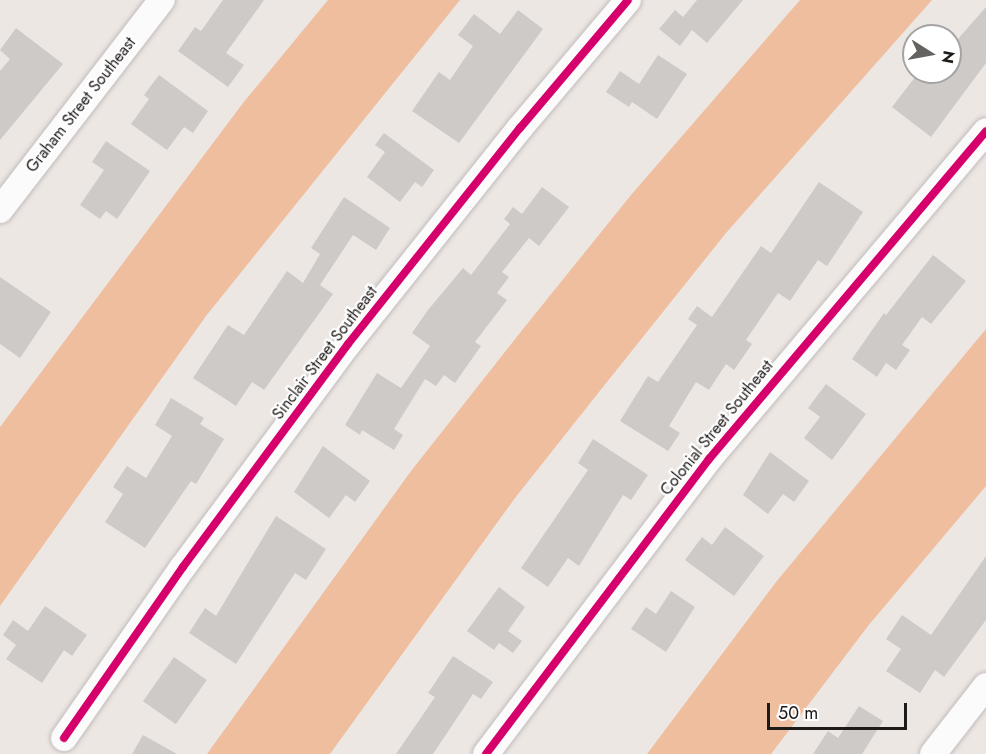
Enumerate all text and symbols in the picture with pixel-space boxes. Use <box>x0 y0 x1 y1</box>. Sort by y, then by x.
north arrow <box>902 24 962 84</box>
street label: Graham Street Southeast <box>22 34 140 176</box>
text: N <box>936 49 961 66</box>
street label: Sinclair Street Southeast <box>269 282 381 424</box>
street label: Colonial Street Southeast <box>657 357 777 499</box>
scale bar <box>770 691 910 729</box>
text: 50 m <box>778 700 818 726</box>

